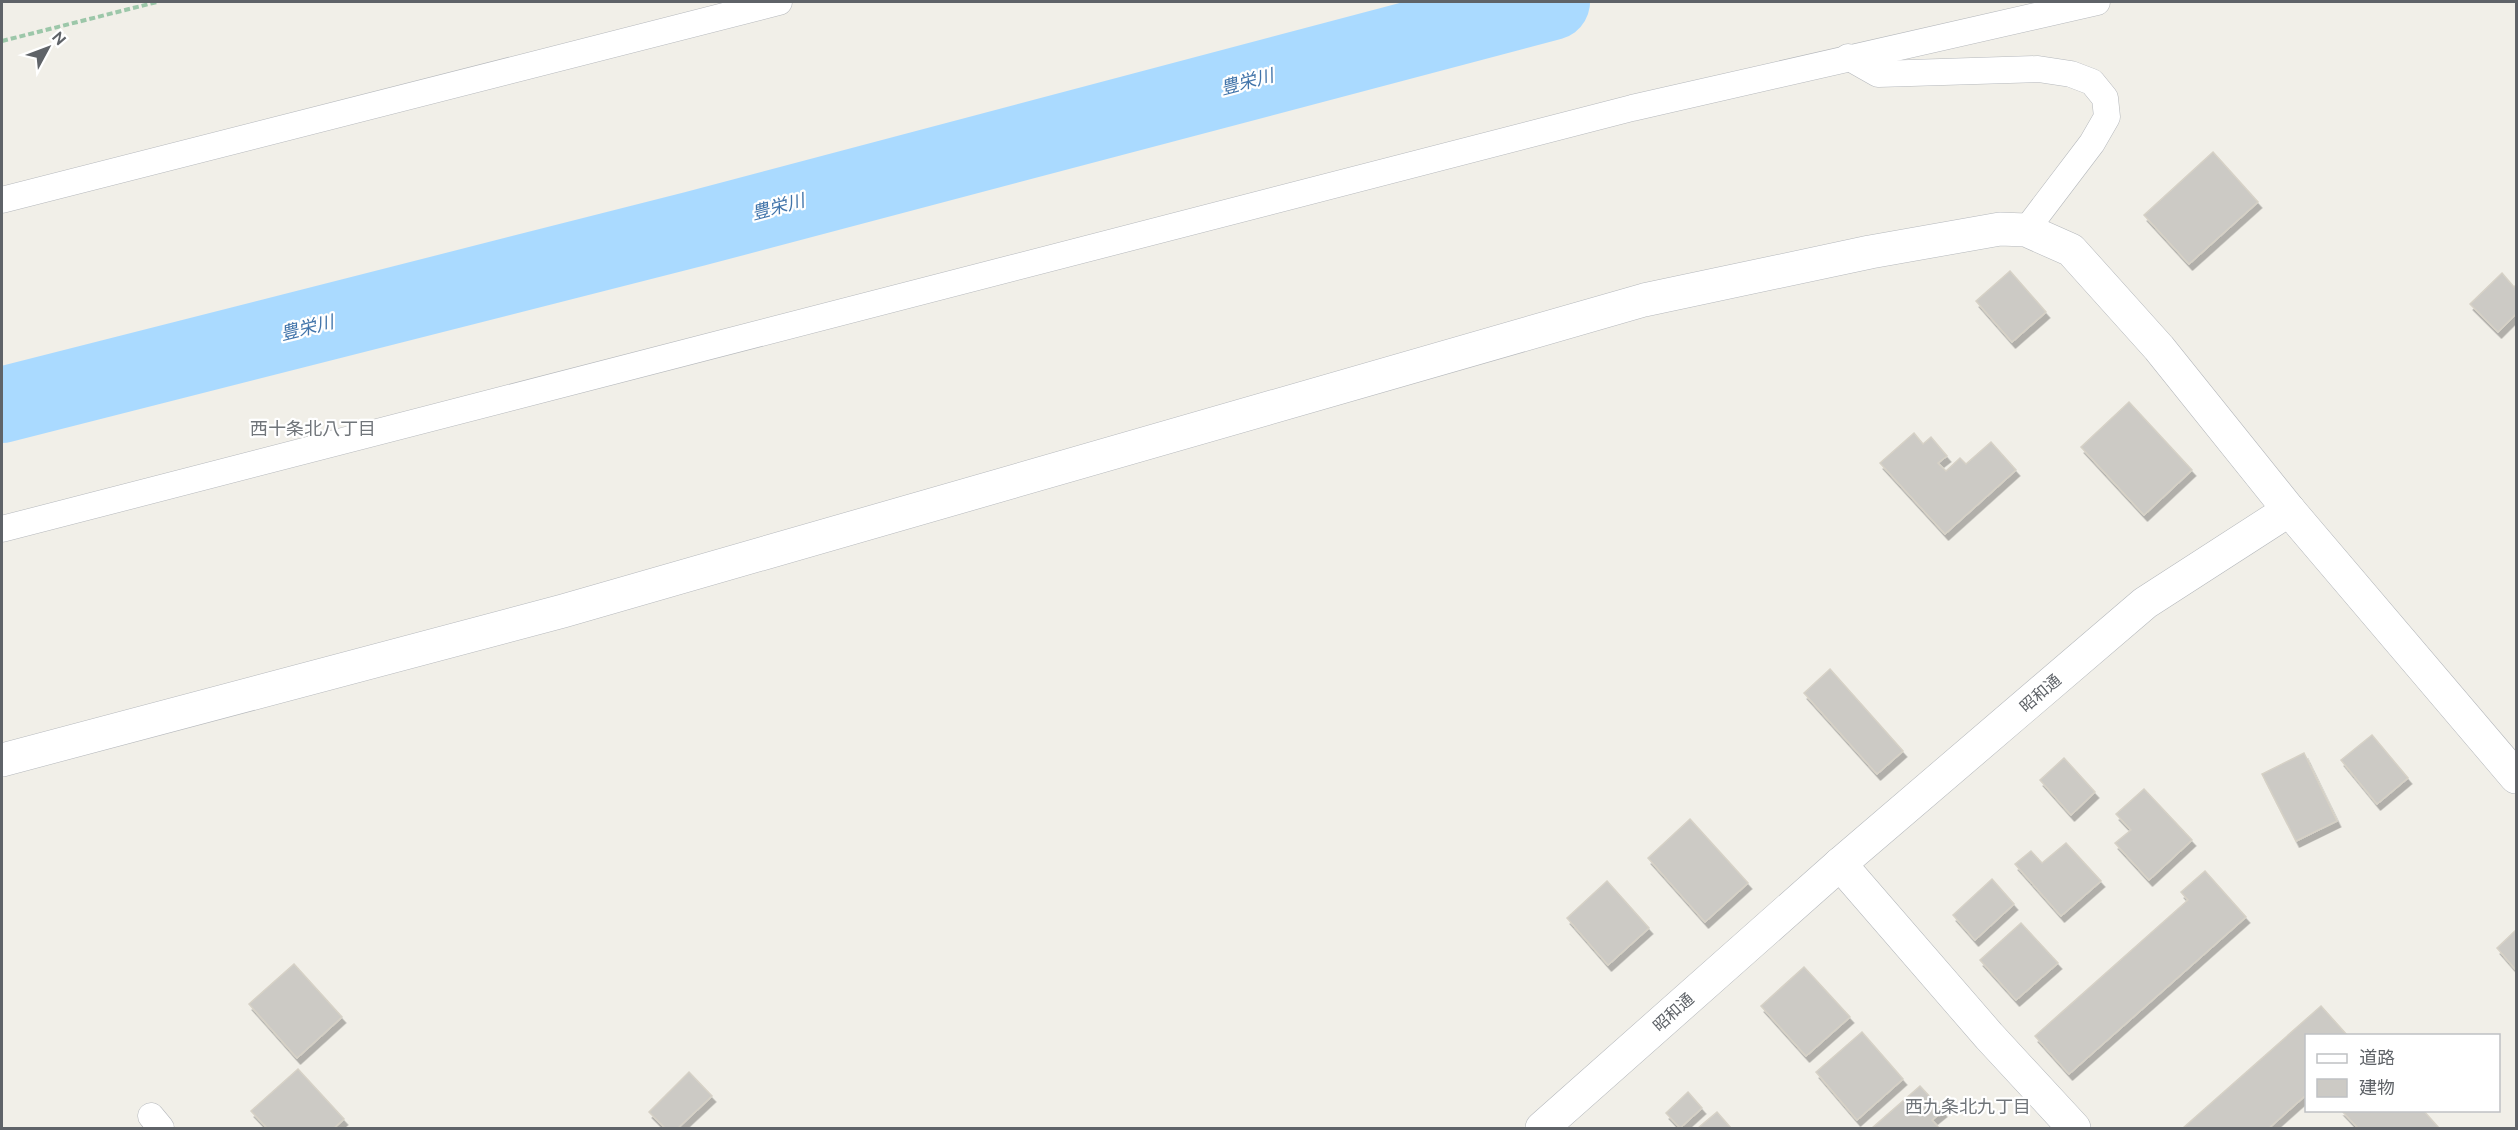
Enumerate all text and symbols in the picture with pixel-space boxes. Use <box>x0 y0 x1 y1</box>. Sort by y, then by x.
north arrow <box>18 18 78 78</box>
text: N <box>49 28 70 49</box>
water label: 豊栄川 <box>1218 64 1277 98</box>
water label: 豊栄川 <box>749 189 808 223</box>
water label: 豊栄川 <box>278 310 337 343</box>
district label: 西十条北八丁目 <box>250 418 376 438</box>
street label: 昭和通 <box>2016 670 2064 716</box>
street label: 昭和通 <box>1649 989 1697 1035</box>
legend <box>2305 1034 2500 1112</box>
text: 道路 <box>2359 1047 2395 1067</box>
text: 建物 <box>2359 1077 2395 1097</box>
district label: 西九条北九丁目 <box>1905 1096 2031 1116</box>

